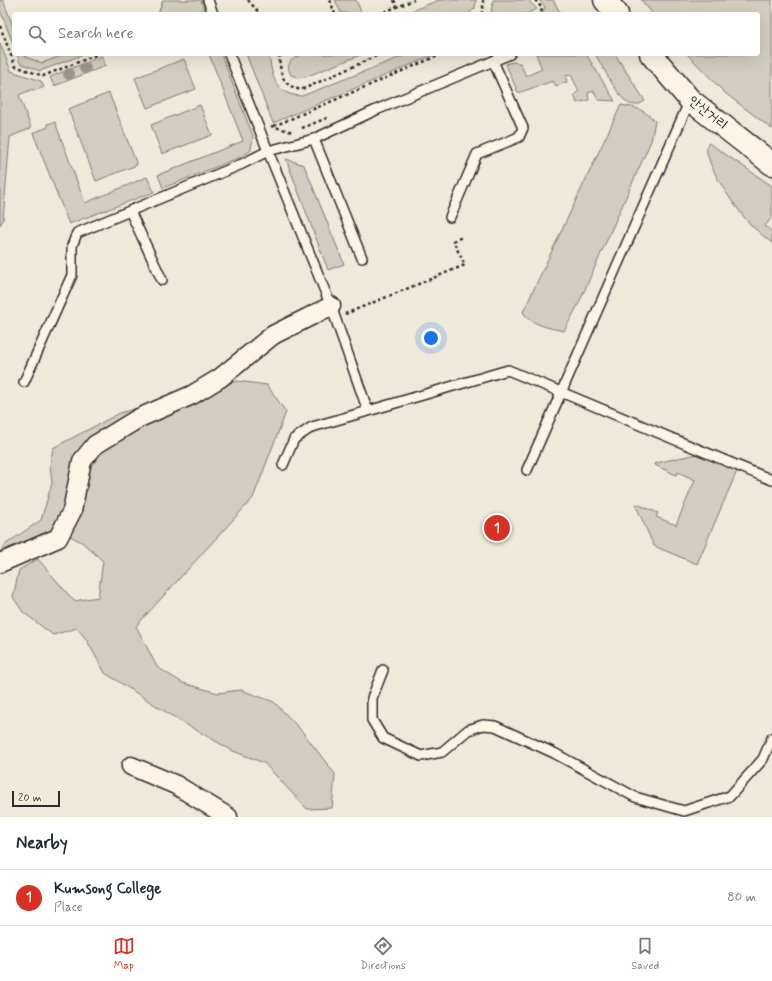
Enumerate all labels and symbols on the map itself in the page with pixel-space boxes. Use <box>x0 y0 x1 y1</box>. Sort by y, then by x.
street label: 안산거리 <box>685 92 731 134</box>
your location <box>421 328 441 348</box>
pin: 1 <box>484 513 510 543</box>
scale bar <box>12 789 60 808</box>

